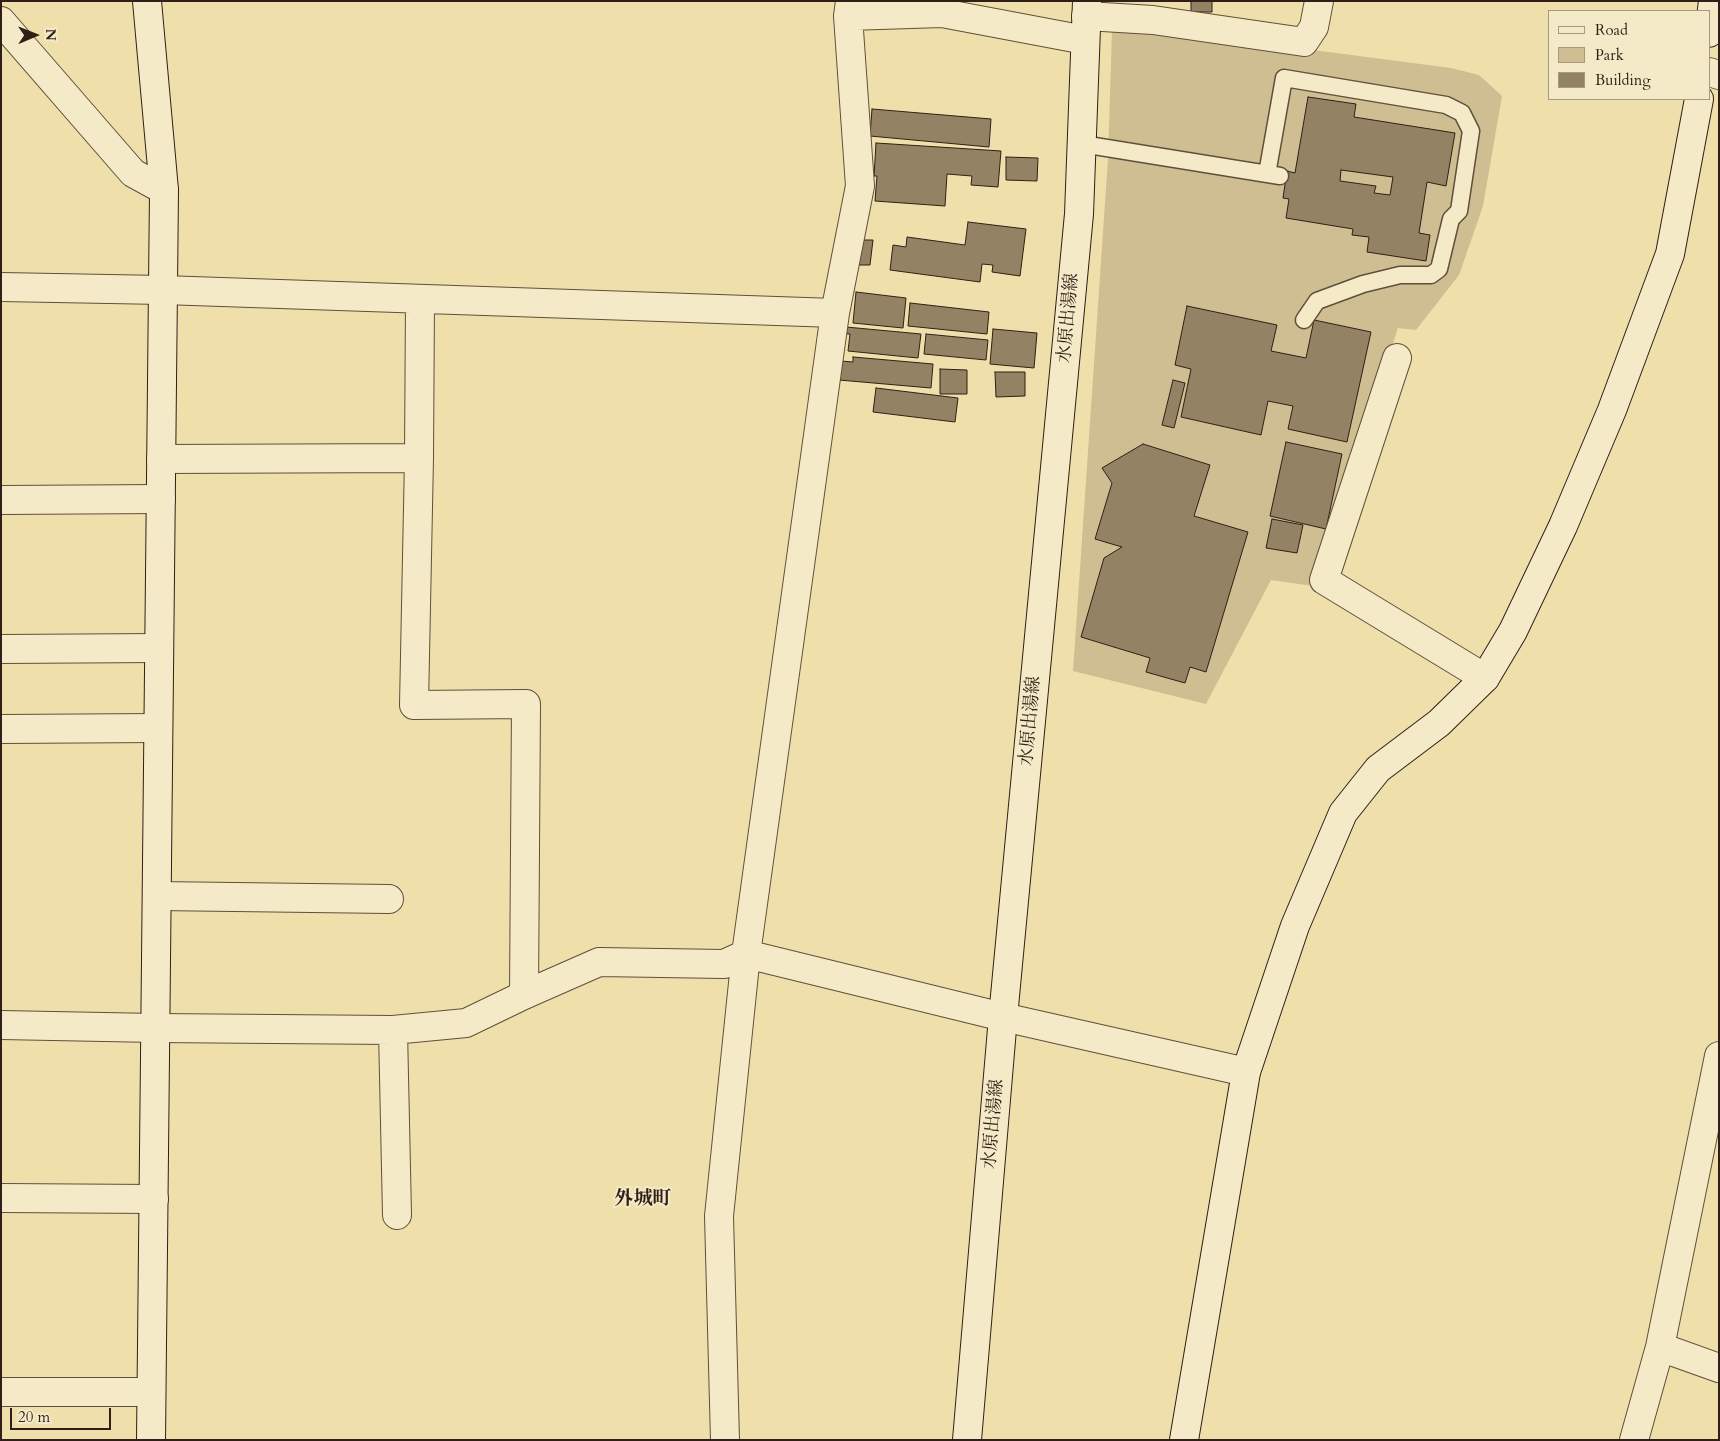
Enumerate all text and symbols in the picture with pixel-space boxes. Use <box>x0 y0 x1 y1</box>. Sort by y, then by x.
north arrow <box>10 10 60 60</box>
legend <box>1548 10 1710 100</box>
text: Road <box>1595 20 1628 40</box>
text: N <box>41 28 60 41</box>
text: Park <box>1595 45 1624 65</box>
text: Building <box>1595 70 1651 90</box>
street label: 水原出湯線 <box>1054 272 1084 364</box>
street label: 水原出湯線 <box>1016 675 1046 767</box>
street label: 水原出湯線 <box>979 1078 1009 1170</box>
district label: 外城町 <box>615 1189 671 1211</box>
scale bar <box>12 1398 114 1430</box>
text: 20 m <box>18 1407 50 1427</box>

